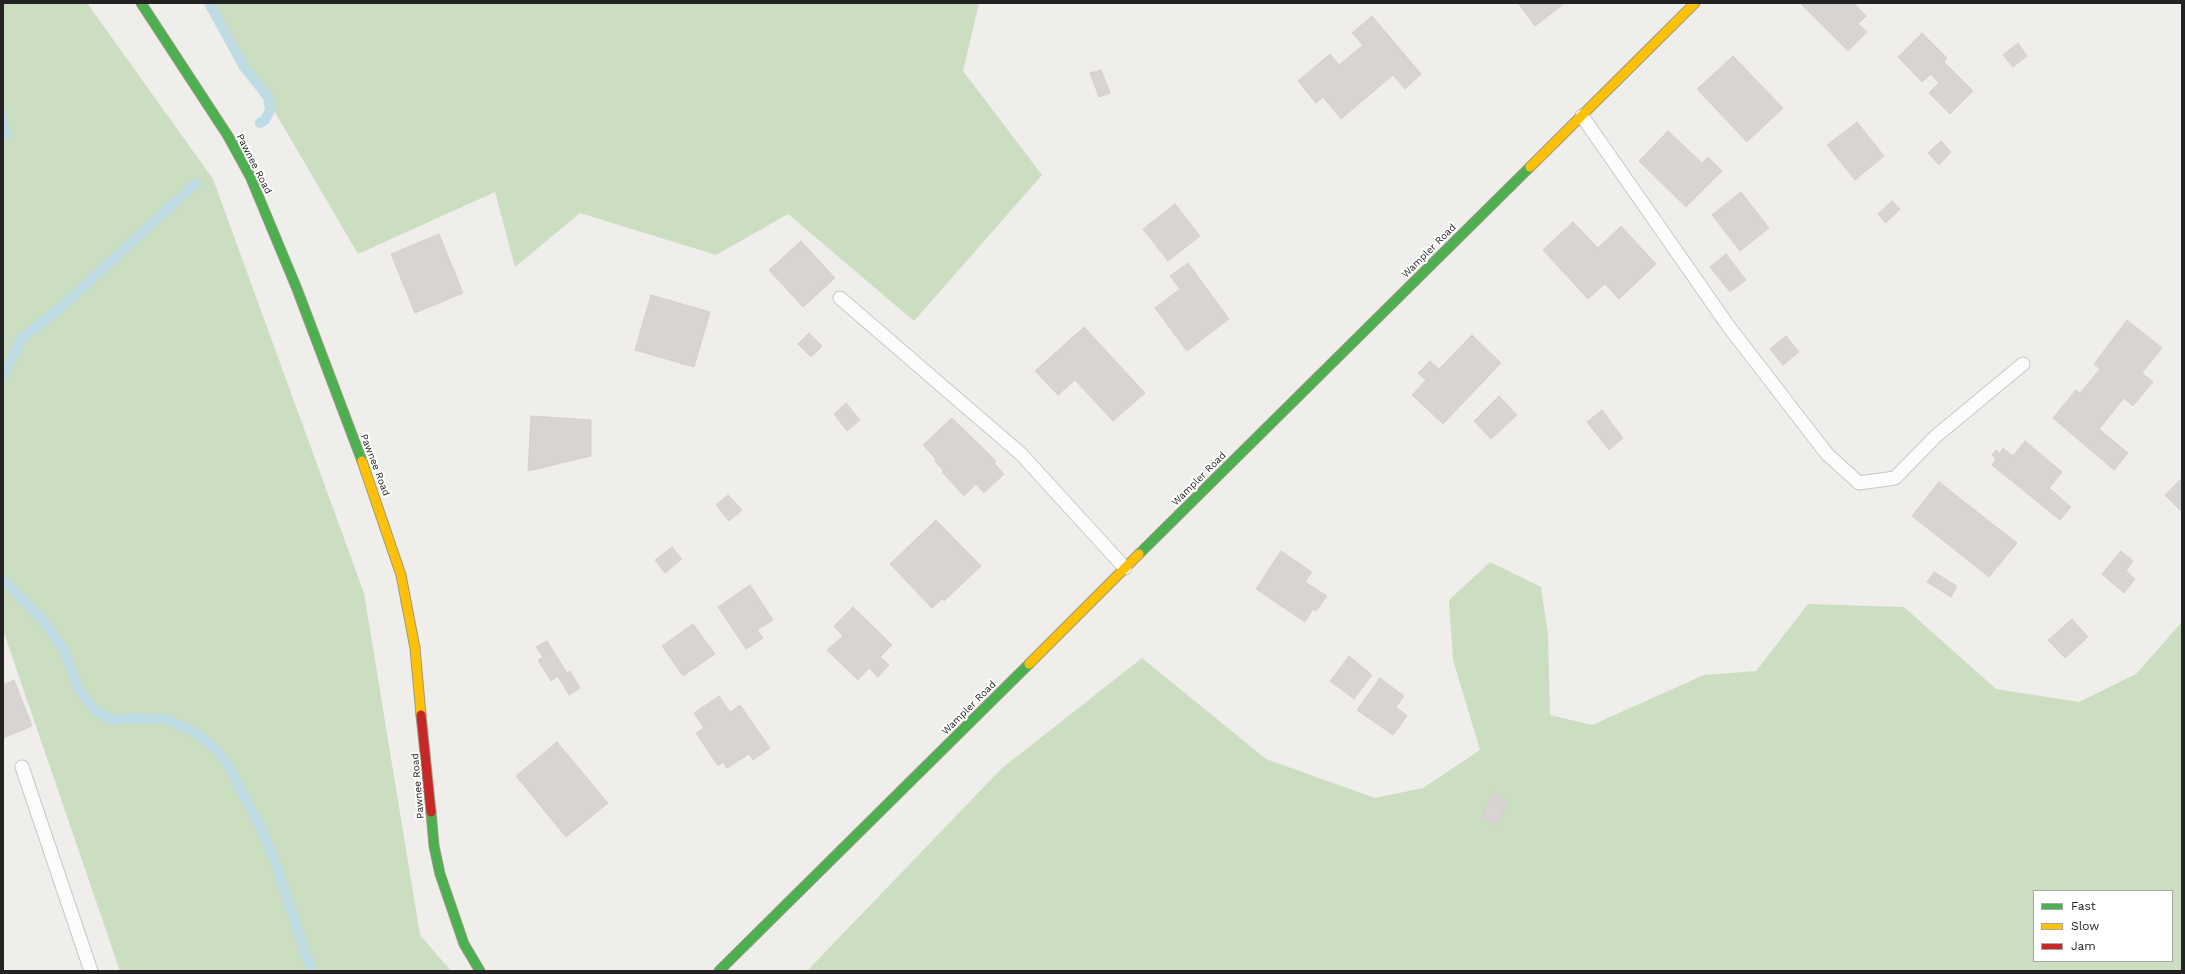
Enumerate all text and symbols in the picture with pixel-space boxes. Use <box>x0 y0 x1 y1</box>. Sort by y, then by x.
street label: Pawnee Road <box>234 132 274 196</box>
street label: Wampler Road <box>1400 222 1458 280</box>
street label: Pawnee Road <box>358 432 392 498</box>
street label: Wampler Road <box>1170 450 1228 508</box>
street label: Wampler Road <box>940 679 998 737</box>
street label: Pawnee Road <box>409 753 427 819</box>
legend <box>2033 890 2173 962</box>
text: Fast <box>2071 899 2096 913</box>
text: Slow <box>2071 919 2099 933</box>
text: Jam <box>2071 939 2096 953</box>

